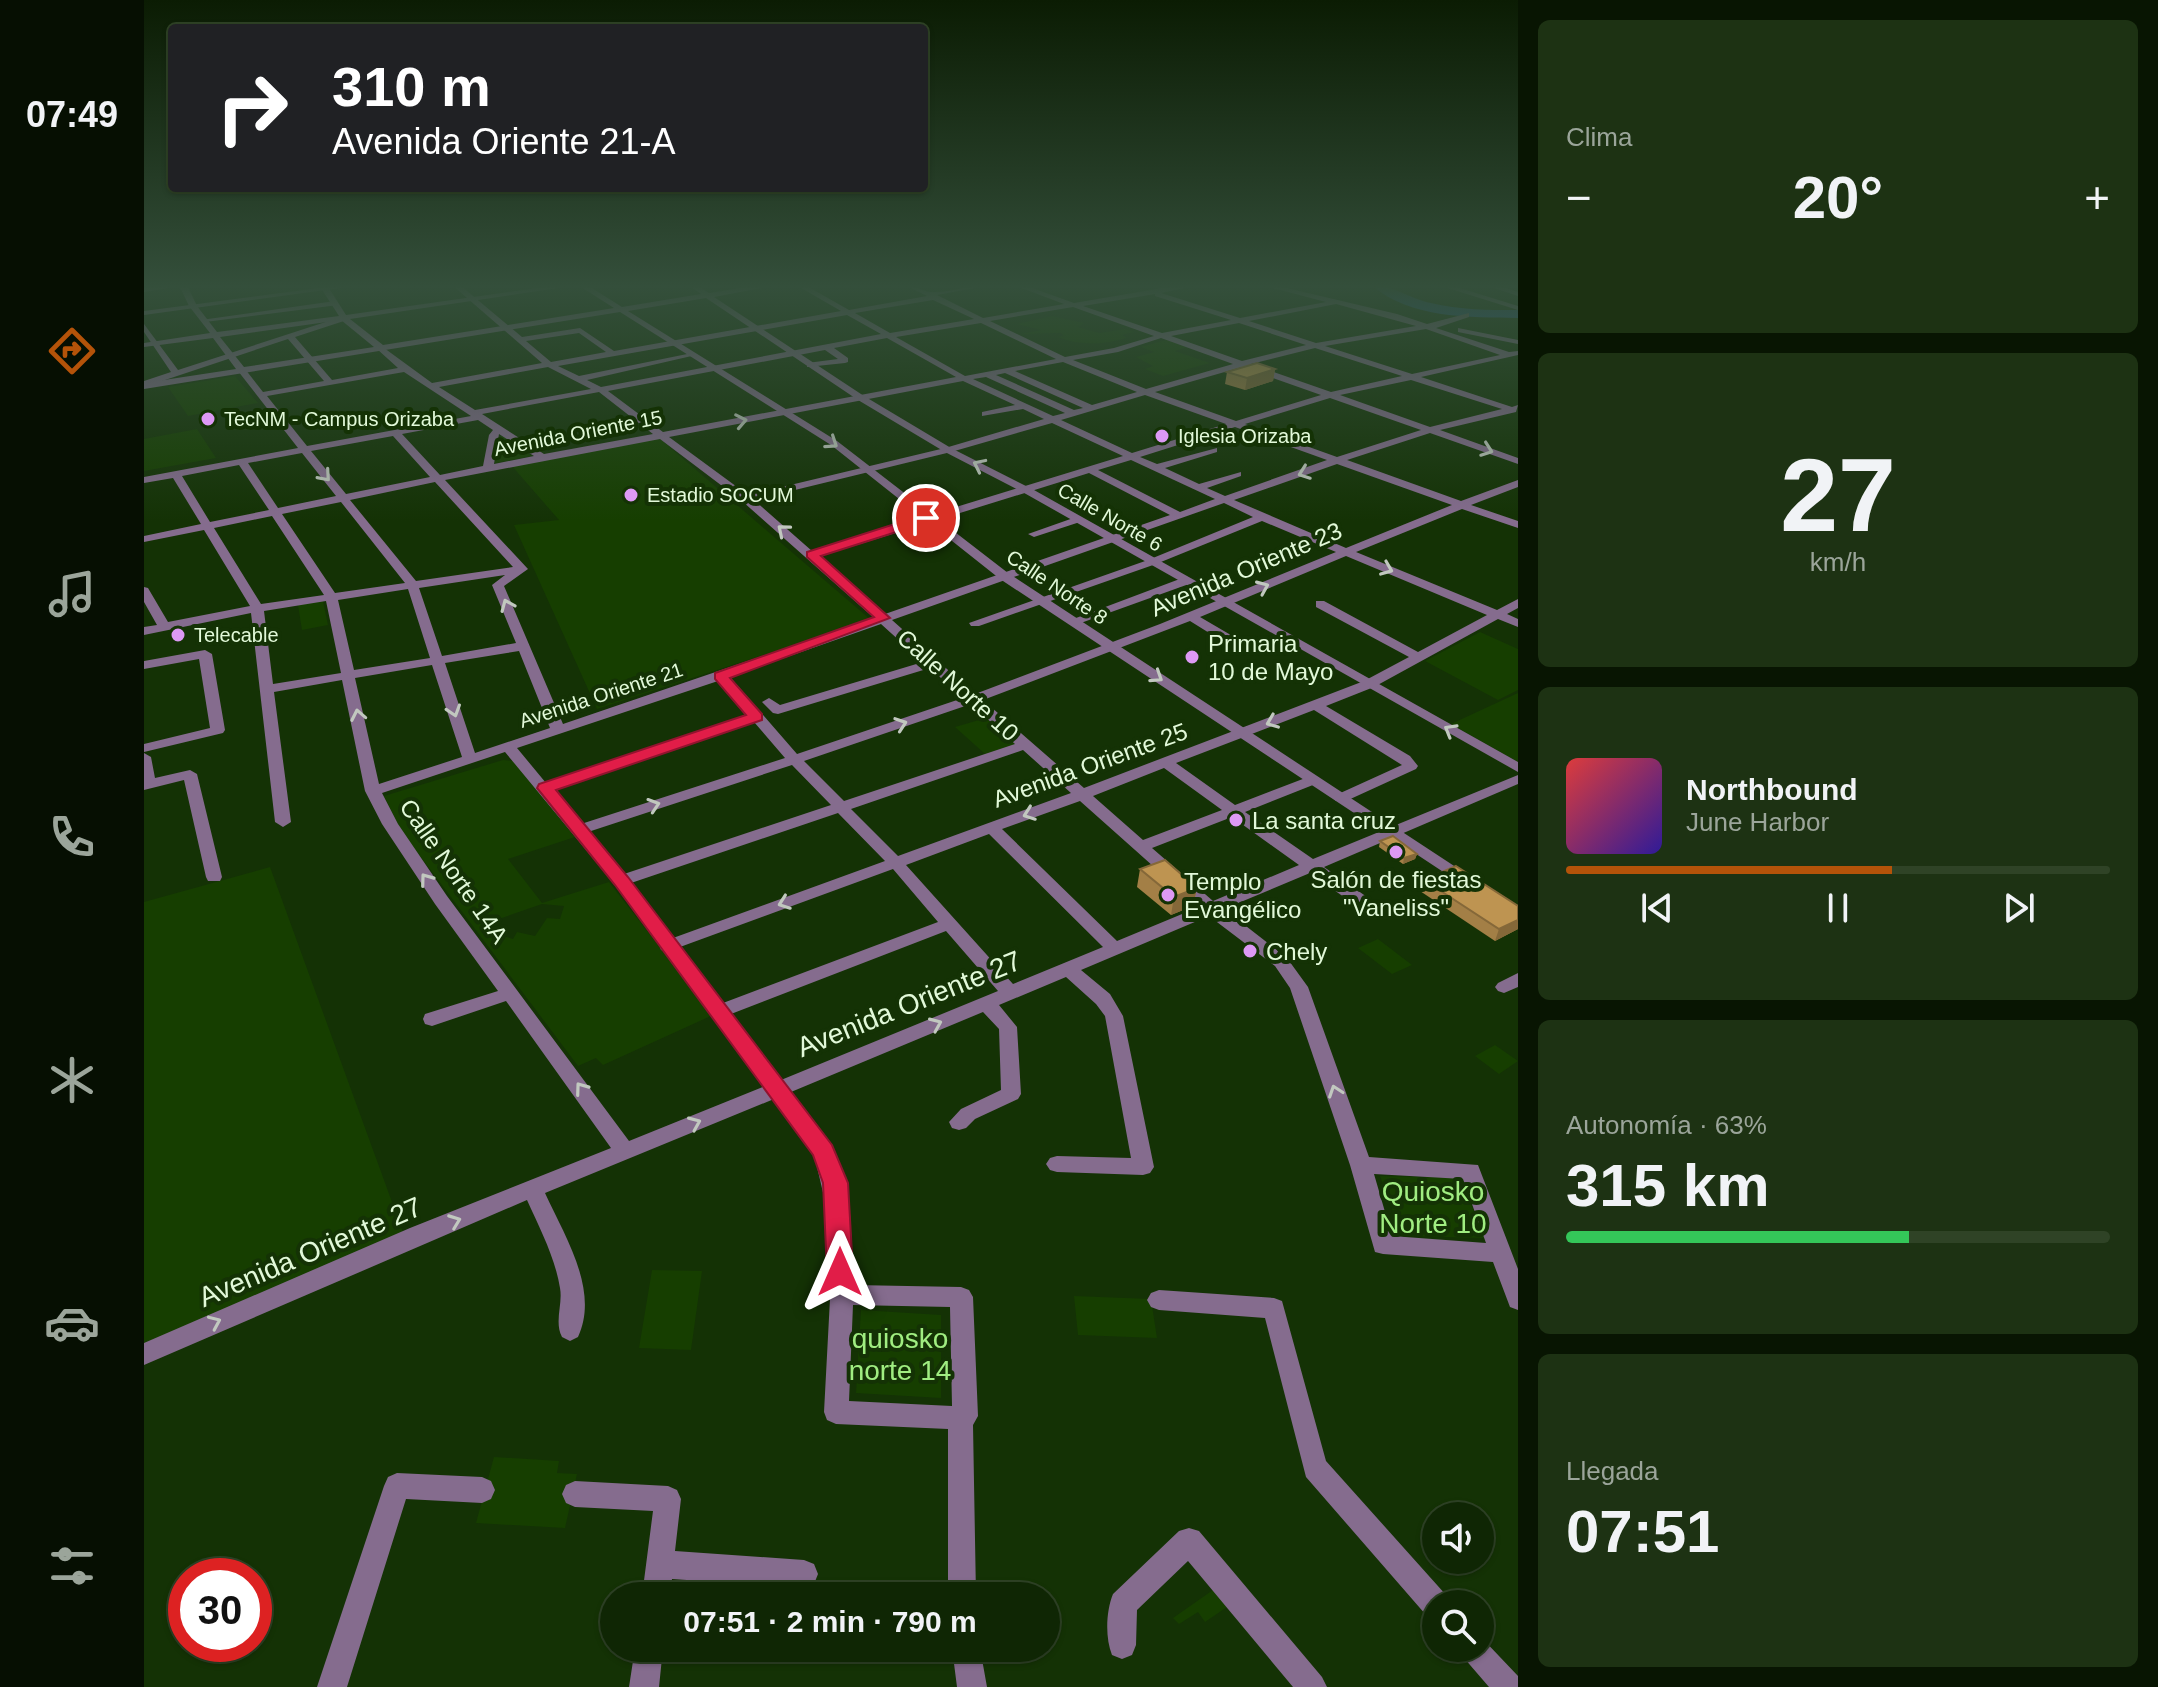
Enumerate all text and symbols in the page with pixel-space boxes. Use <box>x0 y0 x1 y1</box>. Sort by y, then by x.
text: 310 m <box>332 55 491 118</box>
icon: right <box>200 56 304 160</box>
text: 07:49 <box>26 94 118 135</box>
text: Avenida Oriente 21-A <box>332 121 676 162</box>
text: Clima <box>1566 122 1632 152</box>
text: 20° <box>1793 164 1883 231</box>
text: − <box>1566 173 1592 222</box>
text: + <box>2084 173 2110 222</box>
icon: directions <box>44 323 100 379</box>
street label: Avenida Oriente 15 <box>492 406 664 460</box>
place label: TecNM - Campus Orizaba <box>224 408 455 430</box>
marker: TecNM - Campus Orizaba <box>199 410 217 428</box>
one-way arrow <box>734 413 747 430</box>
place label: Iglesia Orizaba <box>1178 425 1312 447</box>
marker: Iglesia Orizaba <box>1153 427 1171 445</box>
one-way arrow <box>824 433 838 448</box>
text: 27 <box>1780 437 1896 553</box>
one-way arrow <box>1479 440 1493 457</box>
one-way arrow <box>973 459 988 475</box>
one-way arrow <box>1297 463 1311 479</box>
one-way arrow <box>316 466 330 481</box>
street label: Calle Norte 6 <box>1054 478 1166 556</box>
place label: Estadio SOCUM <box>647 484 794 506</box>
pin <box>892 484 960 552</box>
marker: Estadio SOCUM <box>622 486 640 504</box>
icon: arrive <box>904 496 948 540</box>
street label: Avenida Oriente 23 <box>1146 517 1346 621</box>
one-way arrow <box>777 525 792 540</box>
street label: Calle Norte 8 <box>1002 545 1112 629</box>
text: km/h <box>1810 547 1866 577</box>
one-way arrow <box>1379 560 1393 576</box>
icon: music <box>44 566 100 622</box>
one-way arrow <box>1255 580 1269 596</box>
one-way arrow <box>500 599 516 613</box>
place label: Telecable <box>194 624 279 646</box>
street label: Calle Norte 10 <box>892 624 1024 746</box>
marker: Telecable <box>169 626 187 644</box>
place label: Primaria 10 de Mayo <box>1208 630 1333 685</box>
marker: Primaria 10 de Mayo <box>1183 648 1201 666</box>
street label: Avenida Oriente 21 <box>516 658 686 732</box>
one-way arrow <box>1148 667 1162 682</box>
one-way arrow <box>445 704 461 718</box>
one-way arrow <box>350 708 367 722</box>
one-way arrow <box>1266 712 1280 729</box>
one-way arrow <box>893 717 907 733</box>
street label: Avenida Oriente 25 <box>989 717 1191 813</box>
one-way arrow <box>1444 724 1458 739</box>
text: Northbound <box>1686 773 1858 806</box>
street label: Calle Norte 14A <box>394 794 514 948</box>
one-way arrow <box>647 798 661 814</box>
one-way arrow <box>1023 805 1037 821</box>
place label: La santa cruz <box>1252 807 1396 834</box>
text: June Harbor <box>1686 807 1829 837</box>
icon: phone <box>44 809 100 865</box>
marker: La santa cruz <box>1227 811 1245 829</box>
marker: Salón de fiestas "Vaneliss" <box>1387 843 1405 861</box>
place label: Salón de fiestas "Vaneliss" <box>1311 866 1481 921</box>
place label: Templo Evangélico <box>1184 868 1301 923</box>
one-way arrow <box>422 873 436 888</box>
marker: Templo Evangélico <box>1159 886 1177 904</box>
icon: previous <box>1635 886 1679 930</box>
icon: pause <box>1816 886 1860 930</box>
icon: next <box>1997 886 2041 930</box>
one-way arrow <box>778 893 792 909</box>
place label: Chely <box>1266 938 1327 965</box>
marker: Chely <box>1241 942 1259 960</box>
street label: Avenida Oriente 27 <box>792 945 1026 1063</box>
one-way arrow <box>928 1017 942 1033</box>
icon: climate <box>44 1052 100 1108</box>
one-way arrow <box>576 1083 590 1097</box>
one-way arrow <box>1329 1085 1345 1099</box>
text: Autonomía · 63% <box>1566 1110 1767 1140</box>
one-way arrow <box>687 1116 702 1132</box>
text: 315 km <box>1566 1152 1770 1219</box>
park label: Quiosko Norte 10 <box>1379 1176 1487 1239</box>
street label: Avenida Oriente 27 <box>194 1191 426 1313</box>
one-way arrow <box>447 1214 461 1231</box>
position arrow <box>798 1230 882 1314</box>
icon: car <box>44 1295 100 1351</box>
one-way arrow <box>207 1316 222 1332</box>
park label: quiosko norte 14 <box>849 1323 951 1386</box>
text: Llegada <box>1566 1456 1659 1486</box>
text: 07:51 <box>1566 1498 1719 1565</box>
map controls <box>1422 1502 1494 1662</box>
button: sound <box>1422 1502 1494 1574</box>
icon: filters <box>44 1538 100 1594</box>
speed limit sign: 30 <box>168 1558 272 1662</box>
button: search <box>1422 1590 1494 1662</box>
text: 07:51 · 2 min · 790 m <box>683 1605 977 1638</box>

